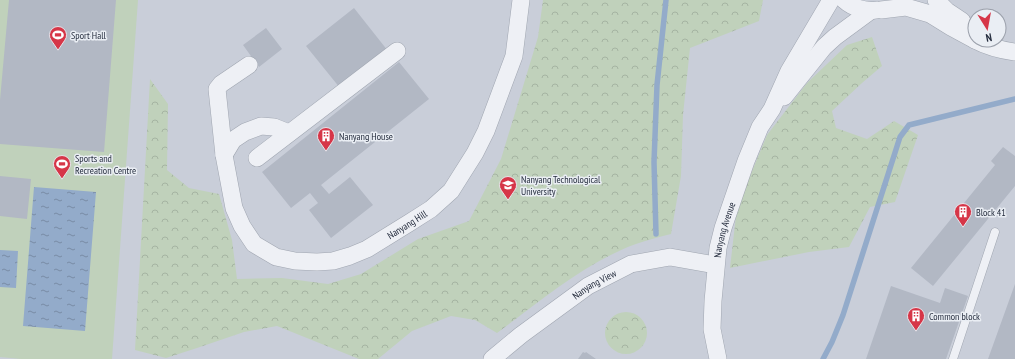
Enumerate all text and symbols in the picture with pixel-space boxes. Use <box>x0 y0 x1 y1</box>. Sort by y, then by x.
north arrow <box>967 8 1007 48</box>
sports icon: Sport Hall <box>48 25 68 50</box>
place label: Sport Hall <box>71 29 106 42</box>
text: N <box>985 30 993 45</box>
building icon: Nanyang House <box>316 126 336 151</box>
place label: Nanyang House <box>339 130 393 143</box>
place label: Sports and Recreation Centre <box>75 152 136 177</box>
sports icon: Sports and Recreation Centre <box>52 154 72 179</box>
place label: Nanyang Technological University <box>521 173 601 198</box>
school or university icon: Nanyang Technological University <box>498 175 518 200</box>
street label: Nanyang Avenue <box>711 200 738 258</box>
building icon: Block 41 <box>953 202 973 227</box>
place label: Block 41 <box>976 206 1006 219</box>
street label: Nanyang Hill <box>385 207 430 242</box>
street label: Nanyang View <box>570 267 619 302</box>
building icon: Common block <box>906 306 926 331</box>
place label: Common block <box>929 310 980 323</box>

